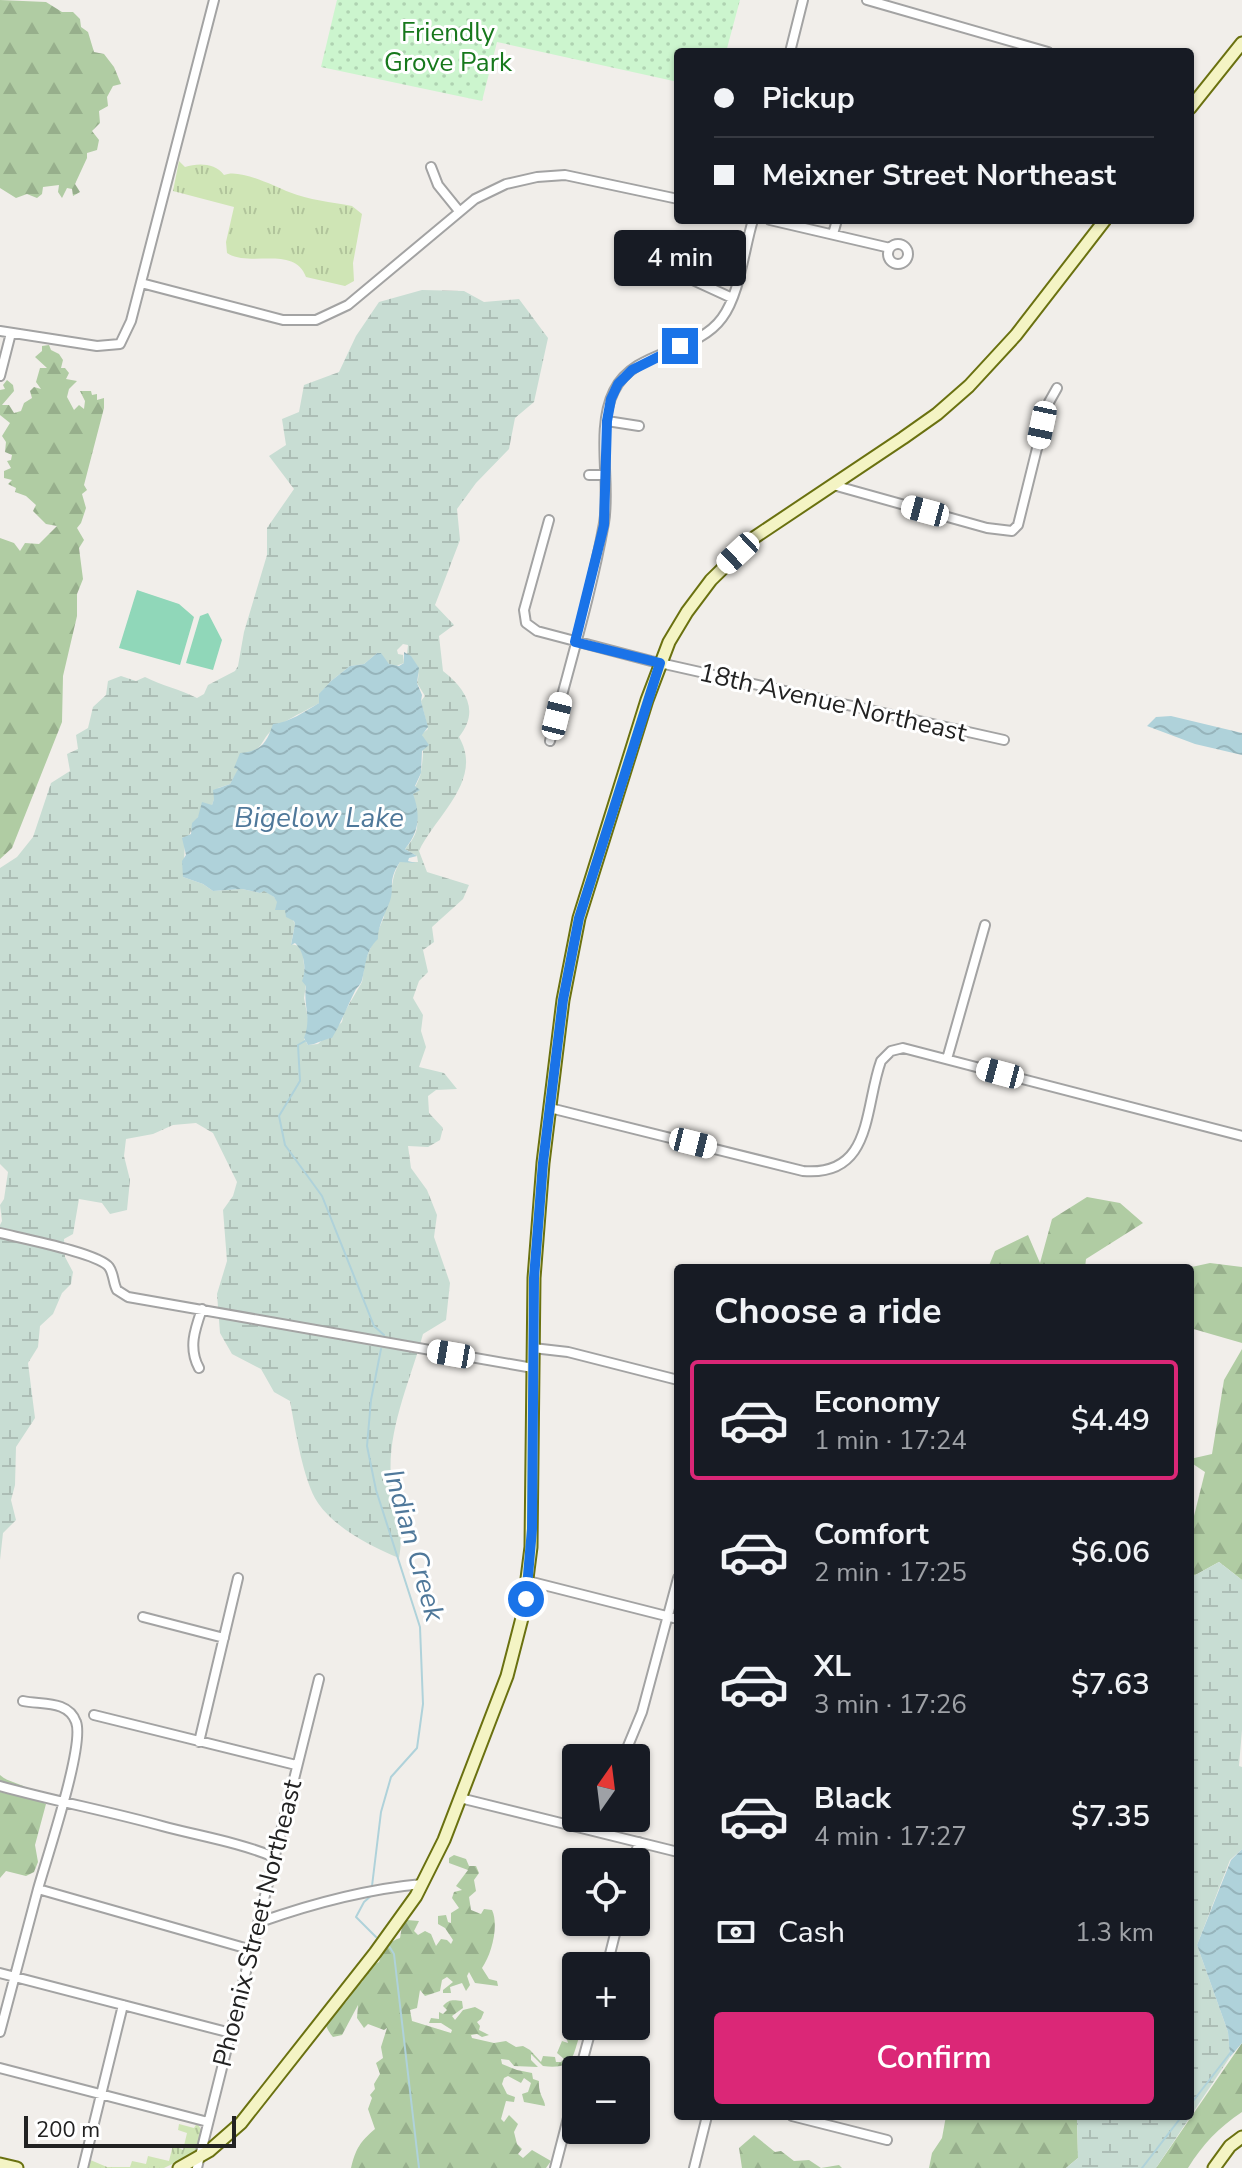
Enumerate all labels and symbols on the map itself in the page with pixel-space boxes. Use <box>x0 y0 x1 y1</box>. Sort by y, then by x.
park label: Friendly Grove Park <box>384 15 513 80</box>
callout: 4 min <box>614 230 746 286</box>
route end <box>662 328 698 364</box>
car <box>1025 399 1059 451</box>
car <box>899 493 951 529</box>
car <box>712 528 764 578</box>
street label: 18th Avenue Northeast <box>696 655 971 751</box>
car <box>540 690 574 742</box>
water label: Bigelow Lake <box>234 799 404 837</box>
car <box>974 1055 1026 1091</box>
car <box>667 1126 719 1160</box>
car <box>425 1338 477 1370</box>
water label: Indian Creek <box>374 1465 454 1627</box>
route start <box>508 1581 544 1617</box>
north arrow <box>562 1744 650 1832</box>
street label: Phoenix Street Northeast <box>205 1775 310 2070</box>
scale bar <box>24 2112 236 2148</box>

